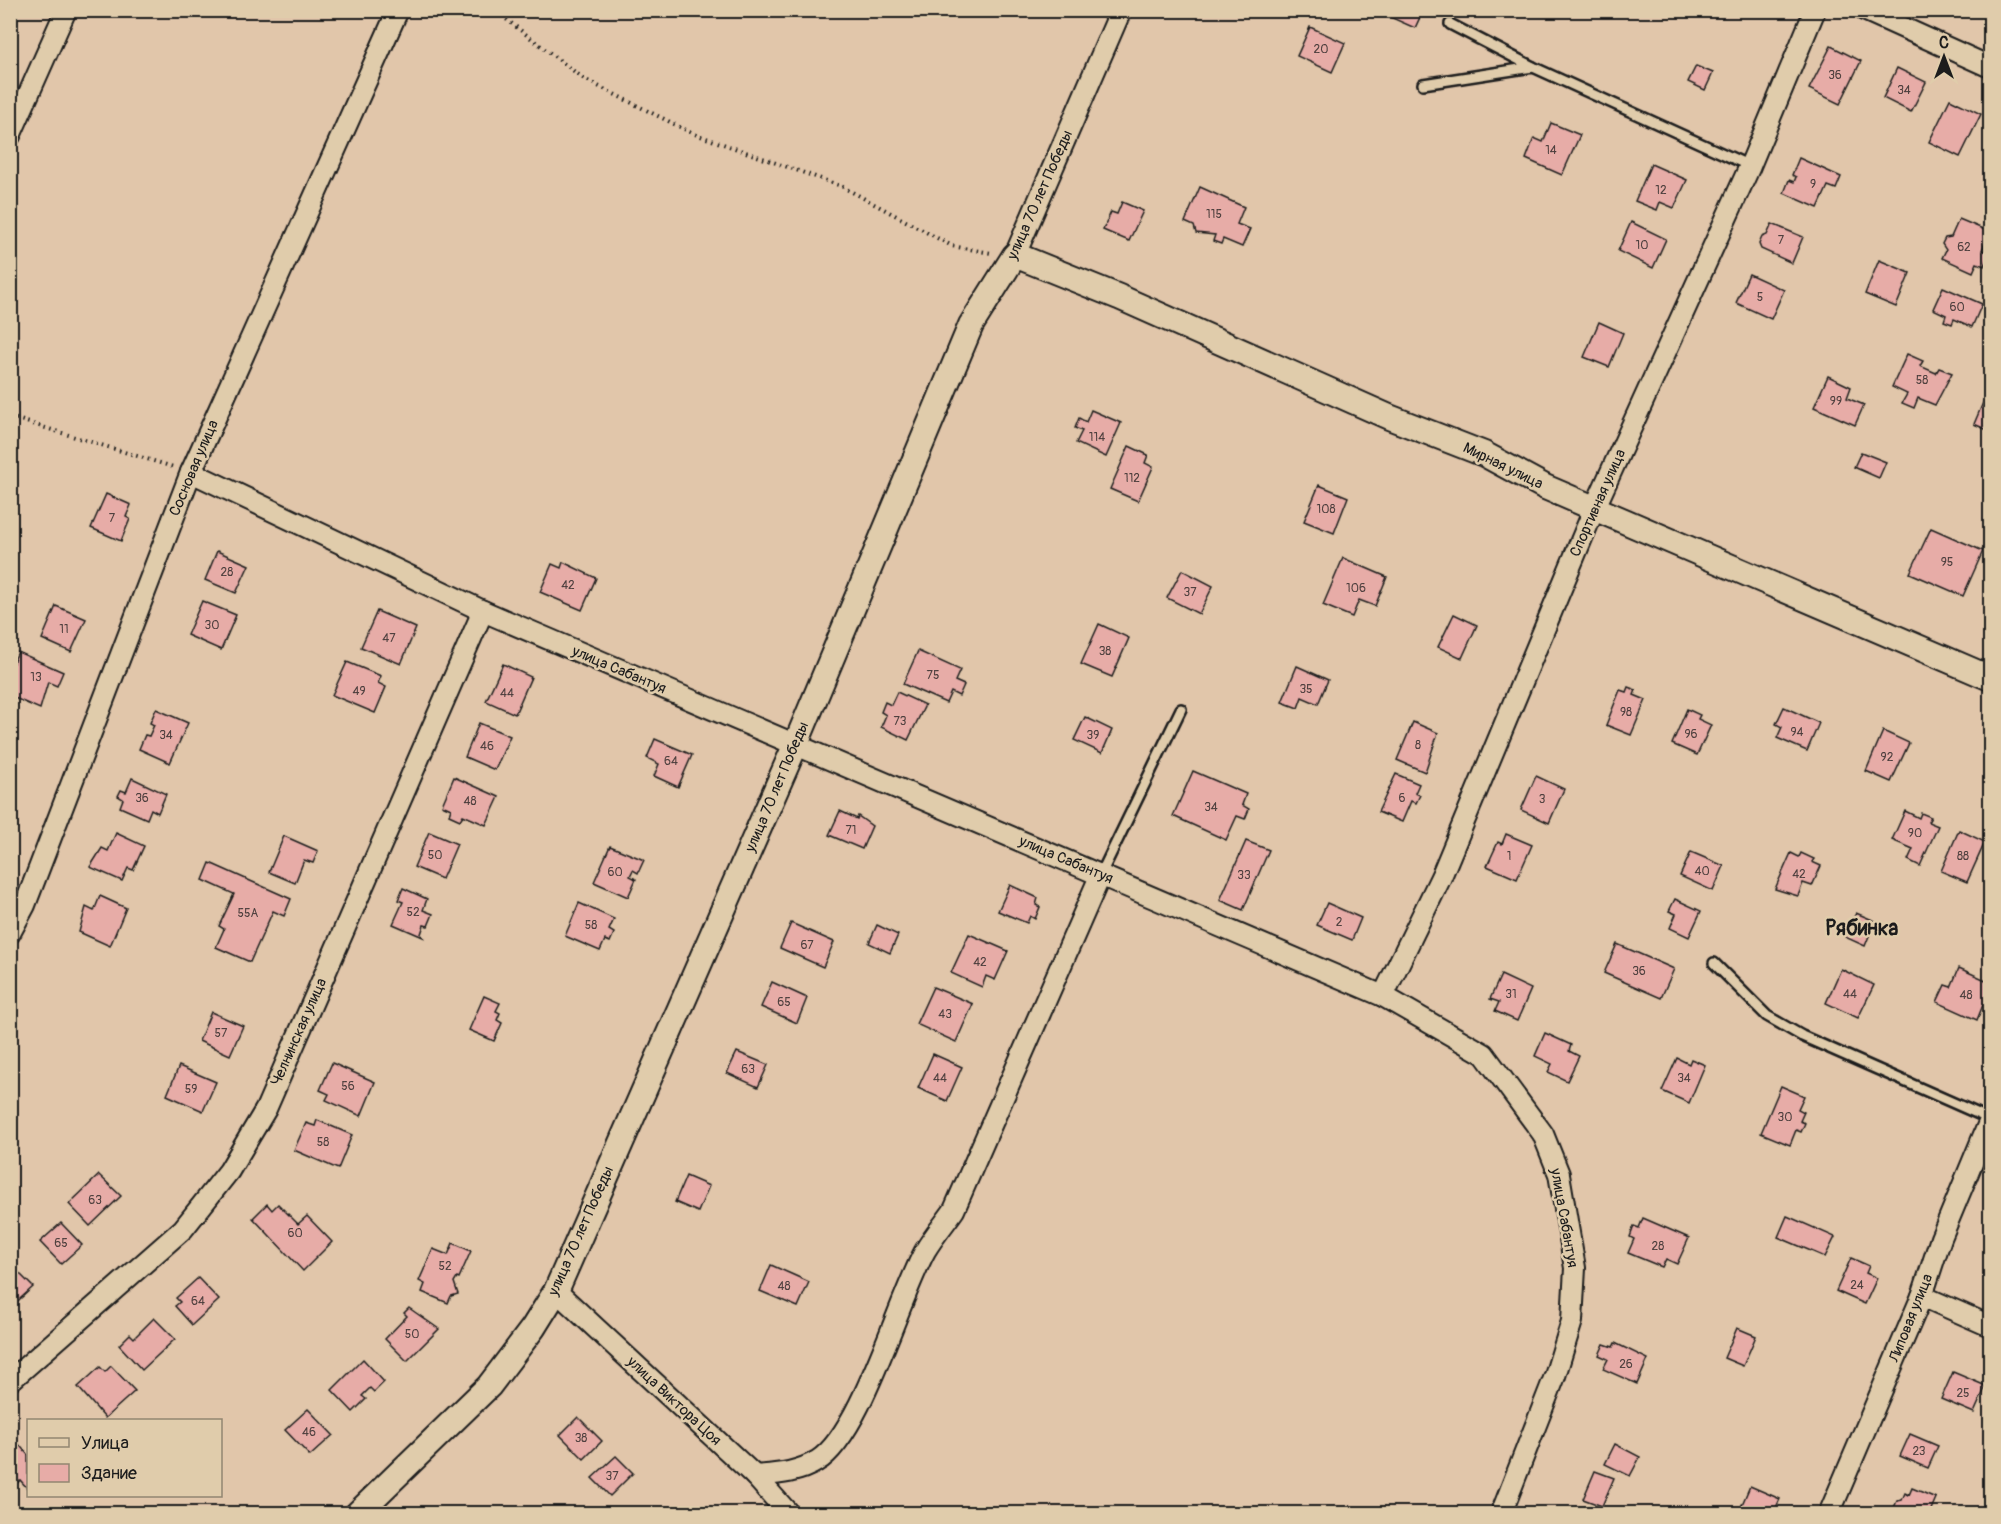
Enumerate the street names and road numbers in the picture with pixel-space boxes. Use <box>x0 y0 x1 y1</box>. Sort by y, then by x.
street label: улица 70 лет Победы <box>1002 127 1077 264</box>
street label: Сосновая улица <box>165 417 223 519</box>
street label: Мирная улица <box>1460 438 1546 494</box>
street label: Спортивная улица <box>1566 446 1630 560</box>
street label: улица Сабантуя <box>568 641 669 698</box>
street label: улица 70 лет Победы <box>741 719 813 856</box>
street label: улица Сабантуя <box>1015 831 1116 888</box>
street label: Челнинская улица <box>267 975 331 1089</box>
street label: улица 70 лет Победы <box>543 1163 618 1300</box>
street label: улица Сабантуя <box>1546 1166 1582 1269</box>
street label: Липовая улица <box>1884 1271 1937 1366</box>
street label: улица Виктора Цоя <box>622 1352 725 1450</box>

